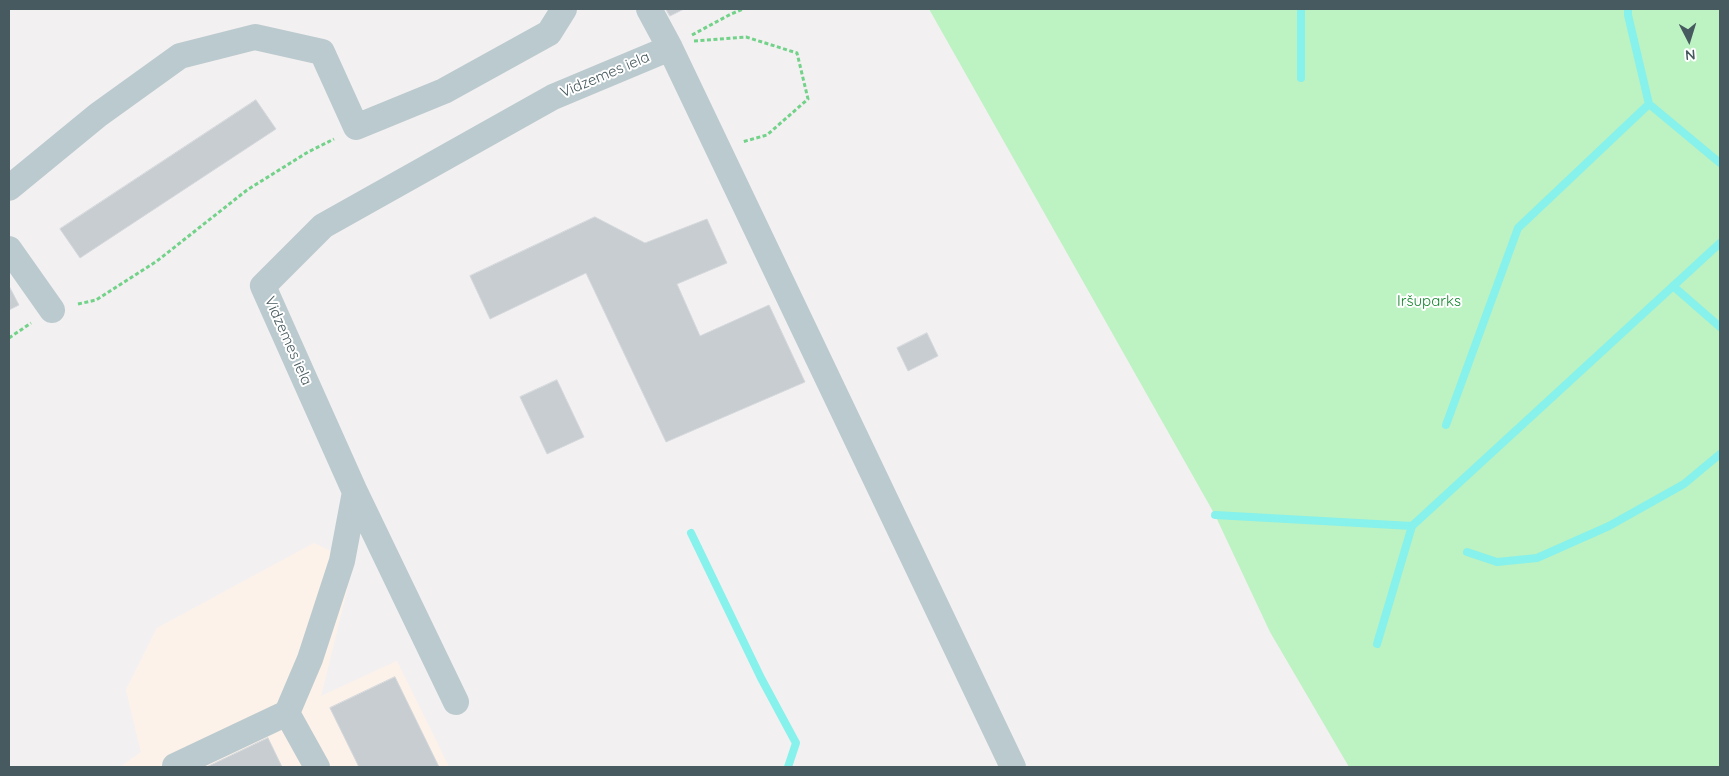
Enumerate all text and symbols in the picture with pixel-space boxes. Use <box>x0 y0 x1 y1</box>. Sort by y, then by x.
north arrow <box>1664 15 1714 65</box>
text: N <box>1684 46 1696 64</box>
street label: Vidzemes iela <box>558 48 652 102</box>
park label: Iršuparks <box>1397 292 1461 310</box>
street label: Vidzemes iela <box>260 294 316 388</box>

